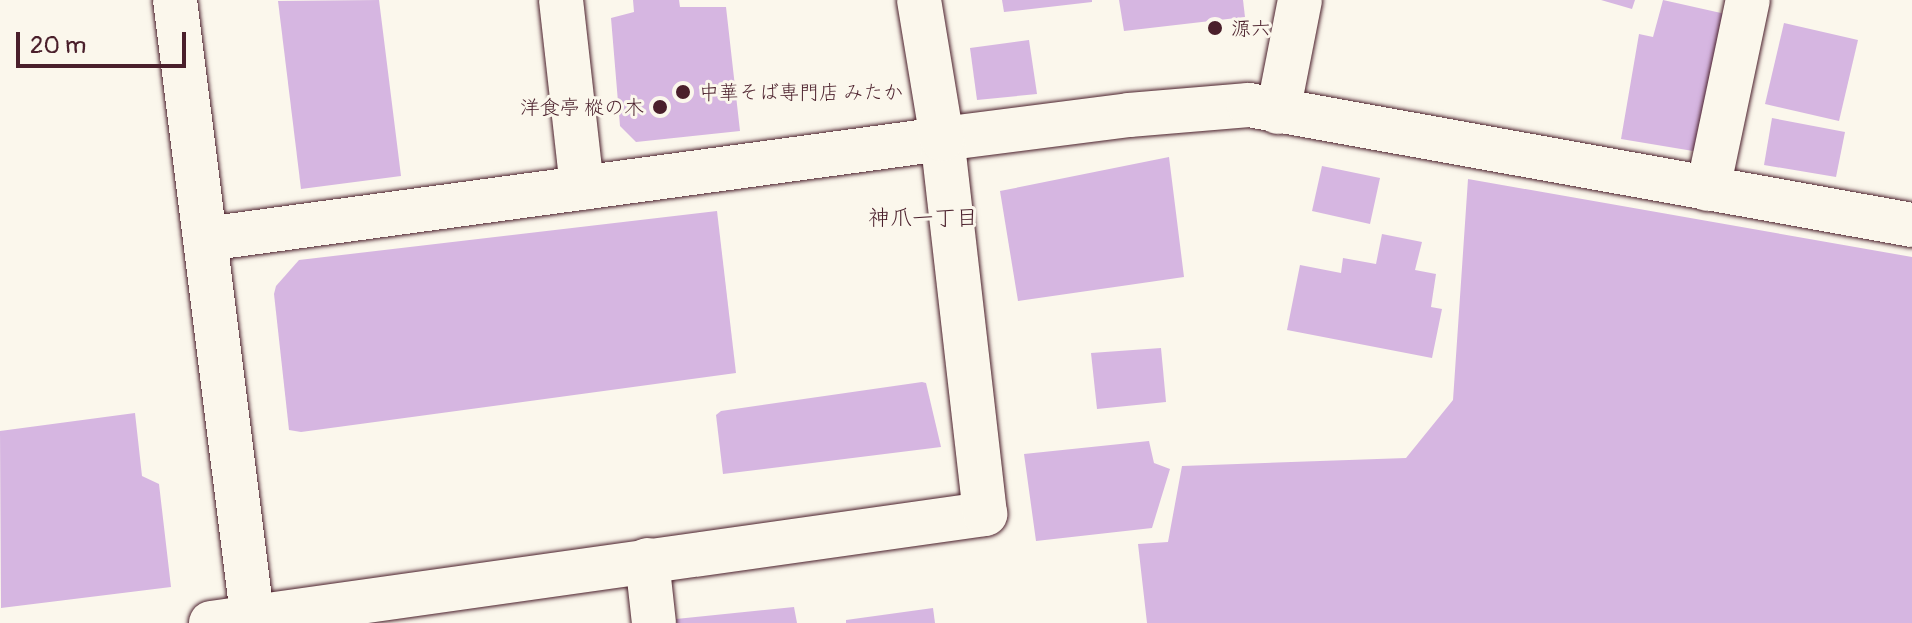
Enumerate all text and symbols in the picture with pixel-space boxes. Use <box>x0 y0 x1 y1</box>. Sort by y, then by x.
scale bar <box>20 16 190 66</box>
place label: 源六 <box>1231 16 1271 40</box>
marker: 源六 <box>1206 19 1224 37</box>
text: 20 m <box>30 31 86 60</box>
place label: 中華そば専門店 みたか <box>699 80 903 104</box>
marker: 中華そば専門店 みたか <box>674 83 692 101</box>
place label: 洋食亭 樅の木 <box>520 95 644 119</box>
marker: 洋食亭 樅の木 <box>651 98 669 116</box>
district label: 神爪一丁目 <box>868 206 978 232</box>

